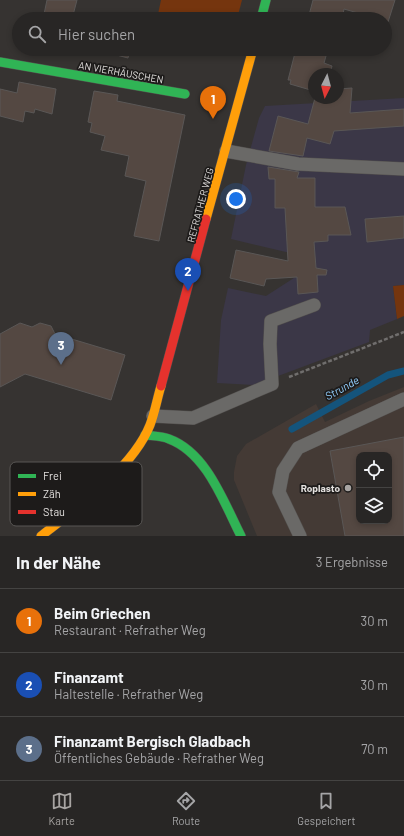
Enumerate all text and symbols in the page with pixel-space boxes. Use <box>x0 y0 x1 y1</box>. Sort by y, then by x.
search box <box>12 12 392 56</box>
icon: search <box>26 23 48 45</box>
text: Hier suchen <box>58 25 135 43</box>
street label: AN VIERHÄUSCHEN <box>78 59 164 85</box>
north arrow <box>308 68 344 104</box>
pin: 1 <box>200 86 226 119</box>
street label: REFRATHER WEG <box>184 166 216 244</box>
your location <box>226 189 246 209</box>
pin: 2 <box>175 258 201 291</box>
pin: 3 <box>48 332 74 365</box>
water label: Strunde <box>322 373 361 402</box>
map controls <box>356 452 392 524</box>
button: locate <box>356 452 392 488</box>
legend <box>10 462 142 526</box>
text: Frei <box>43 469 62 482</box>
place label: Roplasto <box>301 482 340 494</box>
marker: Roplasto <box>343 483 353 493</box>
text: Zäh <box>43 487 61 500</box>
button: layers <box>356 488 392 524</box>
text: Stau <box>43 505 65 518</box>
text: In der Nähe <box>16 552 101 572</box>
text: 3 Ergebnisse <box>316 554 388 570</box>
text: Beim Griechen <box>54 604 150 622</box>
text: 1 <box>27 613 31 629</box>
text: 30 m <box>361 613 388 629</box>
text: Restaurant · Refrather Weg <box>54 622 206 638</box>
text: Finanzamt <box>54 668 124 686</box>
text: 2 <box>25 677 33 693</box>
text: 30 m <box>361 677 388 693</box>
text: Haltestelle · Refrather Weg <box>54 686 203 702</box>
text: Finanzamt Bergisch Gladbach <box>54 732 250 750</box>
text: 3 <box>25 741 33 757</box>
text: 70 m <box>361 741 388 757</box>
text: Öffentliches Gebäude · Refrather Weg <box>54 750 264 766</box>
tab: Karte <box>49 790 75 827</box>
tab: Route <box>172 790 200 827</box>
tab: Gespeichert <box>297 790 355 827</box>

